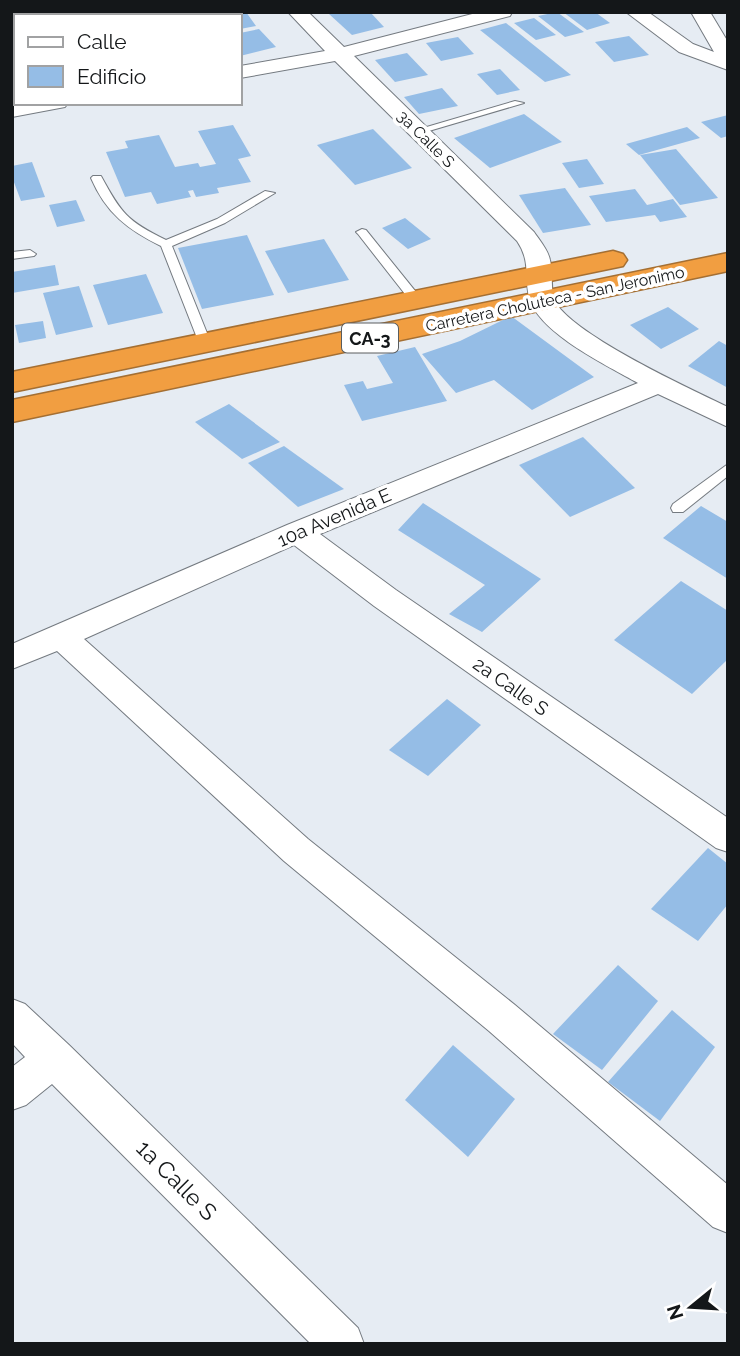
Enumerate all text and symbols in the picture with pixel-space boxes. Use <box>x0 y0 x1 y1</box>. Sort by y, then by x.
legend <box>14 14 242 105</box>
text: Calle <box>77 29 127 54</box>
text: Edificio <box>77 64 146 89</box>
street label: 3a Calle S <box>393 106 459 172</box>
street label: Carretera Choluteca - San Jeronimo <box>424 262 686 336</box>
road number: CA-3 <box>342 324 398 352</box>
street label: 10a Avenida E <box>274 483 394 551</box>
street label: 2a Calle S <box>469 652 553 720</box>
street label: 1a Calle S <box>131 1134 223 1226</box>
north arrow <box>656 1272 726 1342</box>
text: N <box>662 1302 688 1323</box>

